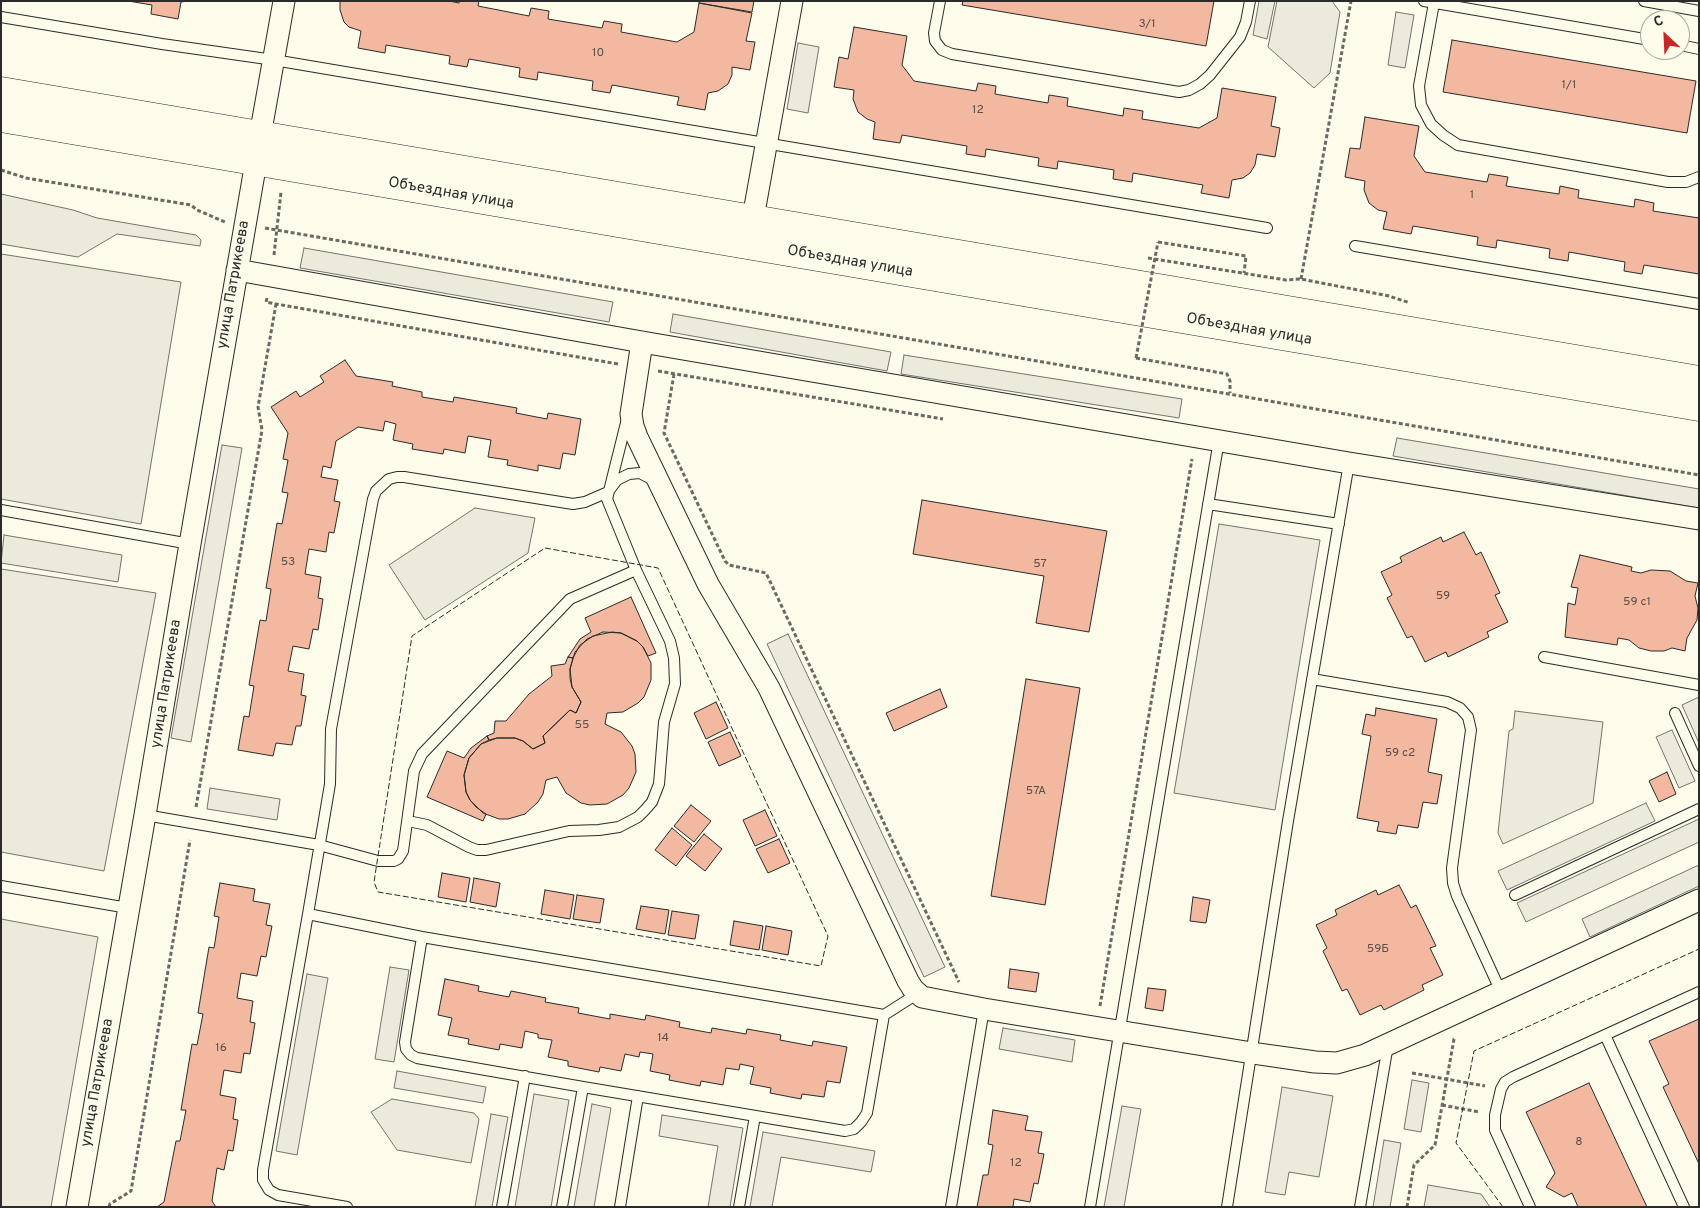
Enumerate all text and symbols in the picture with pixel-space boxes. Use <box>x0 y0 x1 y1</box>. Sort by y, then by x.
north arrow <box>1640 10 1690 60</box>
text: С <box>1651 12 1667 31</box>
house number: 3/1 <box>1138 18 1156 32</box>
house number: 10 <box>592 47 604 61</box>
house number: 1/1 <box>1562 79 1576 93</box>
house number: 12 <box>972 104 984 118</box>
street label: Объездная улица <box>387 174 515 214</box>
house number: 1 <box>1470 189 1474 203</box>
street label: улица Патрикеева <box>214 219 254 351</box>
street label: Объездная улица <box>786 242 914 282</box>
street label: Объездная улица <box>1185 310 1313 350</box>
house number: 53 <box>281 556 295 570</box>
house number: 57 <box>1033 558 1047 572</box>
house number: 59 <box>1436 590 1450 604</box>
house number: 59 с1 <box>1623 596 1651 610</box>
street label: улица Патрикеева <box>148 618 186 750</box>
house number: 55 <box>575 719 589 733</box>
house number: 59 с2 <box>1385 747 1415 761</box>
house number: 57А <box>1026 785 1046 799</box>
house number: 59Б <box>1367 943 1389 957</box>
street label: улица Патрикеева <box>78 1017 118 1149</box>
house number: 14 <box>657 1032 669 1046</box>
house number: 16 <box>215 1042 227 1056</box>
house number: 8 <box>1575 1136 1583 1150</box>
house number: 12 <box>1010 1157 1022 1171</box>

